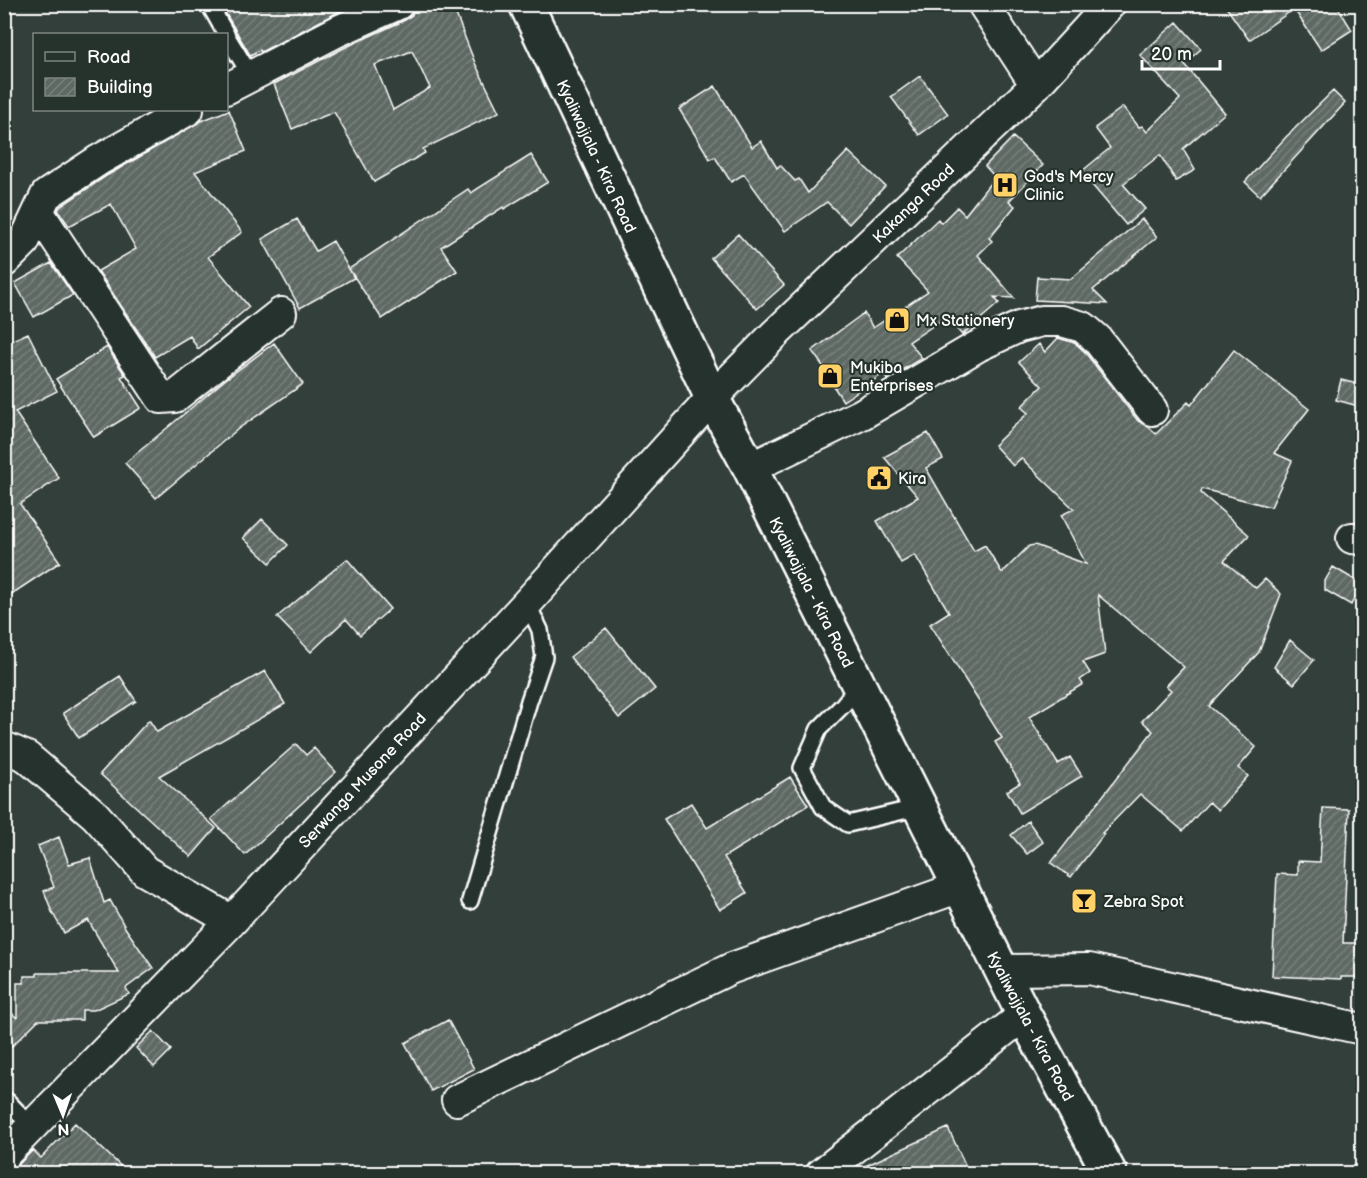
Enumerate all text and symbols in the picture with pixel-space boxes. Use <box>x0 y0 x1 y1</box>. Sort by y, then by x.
legend <box>33 33 228 111</box>
scale bar <box>1142 33 1220 71</box>
text: 20 m <box>1151 44 1192 65</box>
text: Road <box>87 47 131 68</box>
text: Building <box>87 77 153 98</box>
street label: Kyaliwajjala - Kira Road <box>552 77 640 236</box>
street label: Kakanga Road <box>869 160 959 248</box>
place label: God's Mercy Clinic <box>1024 168 1114 205</box>
hospital icon: God's Mercy Clinic <box>990 170 1020 200</box>
shop icon: Mx Stationery <box>882 305 912 335</box>
place label: Mx Stationery <box>916 312 1015 331</box>
place label: Mukiba Enterprises <box>850 359 933 396</box>
shop icon: Mukiba Enterprises <box>815 361 845 391</box>
public building icon: Kira <box>864 463 894 493</box>
place label: Kira <box>898 470 927 489</box>
street label: Kyaliwajjala - Kira Road <box>764 514 857 671</box>
street label: Serwanga Musone Road <box>296 710 431 852</box>
bar icon: Zebra Spot <box>1069 886 1099 916</box>
place label: Zebra Spot <box>1103 893 1184 912</box>
street label: Kyaliwajjala - Kira Road <box>982 949 1077 1105</box>
north arrow <box>33 1085 93 1145</box>
text: N <box>57 1119 70 1138</box>

